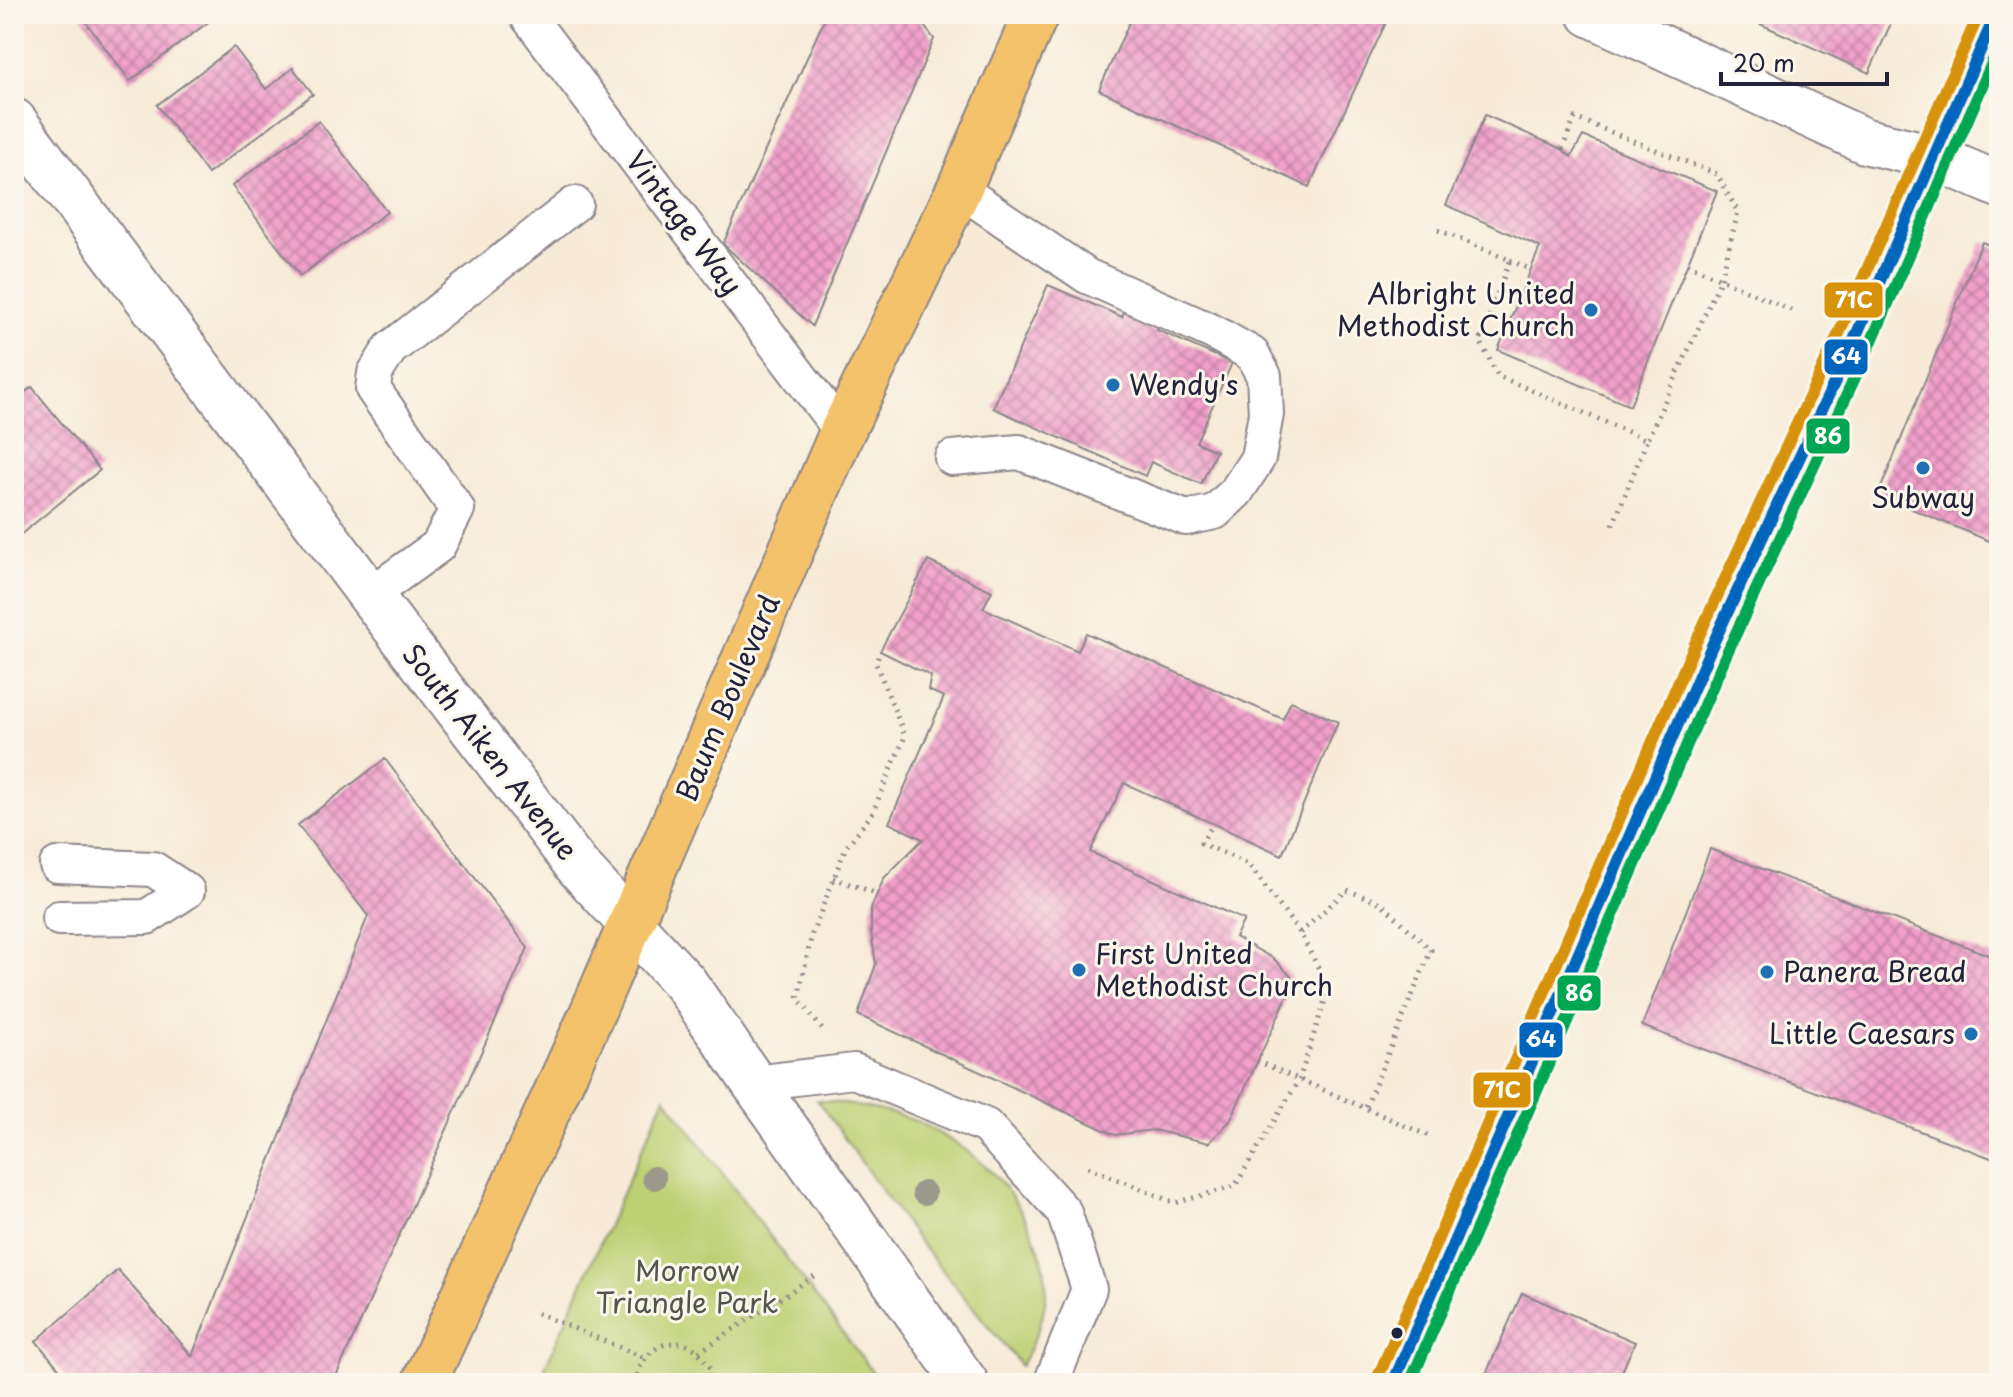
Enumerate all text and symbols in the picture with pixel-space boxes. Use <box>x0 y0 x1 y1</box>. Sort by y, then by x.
scale bar <box>1721 36 1887 86</box>
text: 20 m <box>1733 44 1795 80</box>
street label: Vintage Way <box>616 141 754 304</box>
place label: Albright United Methodist Church <box>1337 271 1575 346</box>
line badge: 71C <box>1823 281 1884 319</box>
text: 71C <box>1835 282 1873 315</box>
marker: Albright United Methodist Church <box>1582 301 1600 319</box>
line badge: 64 <box>1823 338 1869 376</box>
text: 64 <box>1831 338 1861 371</box>
place label: Wendy's <box>1129 362 1238 405</box>
marker: Wendy's <box>1104 376 1122 394</box>
line badge: 86 <box>1805 417 1851 455</box>
text: 86 <box>1814 418 1842 451</box>
marker: Subway <box>1914 459 1932 477</box>
place label: Subway <box>1871 475 1975 518</box>
street label: Baum Boulevard <box>664 587 790 808</box>
street label: South Aiken Avenue <box>393 634 589 868</box>
place label: First United Methodist Church <box>1095 931 1333 1006</box>
place label: Panera Bread <box>1783 949 1967 992</box>
marker: First United Methodist Church <box>1070 961 1088 979</box>
marker: Panera Bread <box>1758 963 1776 981</box>
line badge: 86 <box>1556 974 1602 1012</box>
text: 86 <box>1565 975 1593 1008</box>
place label: Little Caesars <box>1769 1011 1955 1054</box>
line badge: 64 <box>1518 1021 1564 1059</box>
text: 64 <box>1526 1021 1556 1054</box>
marker: Little Caesars <box>1962 1025 1980 1043</box>
line badge: 71C <box>1472 1071 1532 1109</box>
text: 71C <box>1483 1072 1521 1105</box>
park label: Morrow Triangle Park <box>596 1248 778 1323</box>
unlabelled marker <box>1389 1325 1405 1341</box>

